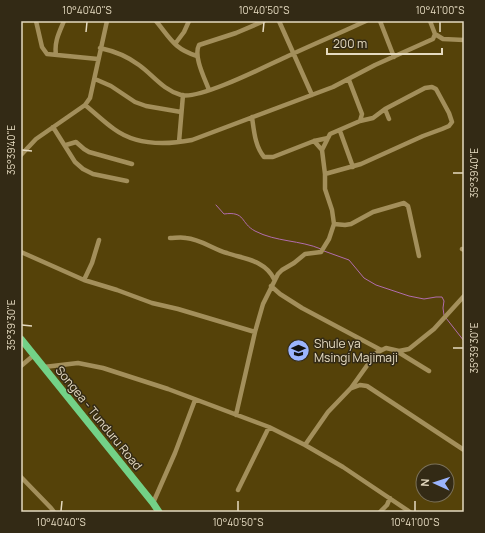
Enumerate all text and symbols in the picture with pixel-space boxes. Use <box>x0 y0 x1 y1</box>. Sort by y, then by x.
text: 10°40'40"S <box>62 3 112 17</box>
text: 10°40'50"S <box>239 3 289 17</box>
text: 10°41'00"S <box>416 3 464 17</box>
scale bar <box>327 30 442 56</box>
text: 200 m <box>333 35 367 52</box>
text: 35°39'40"E <box>4 125 18 175</box>
text: 35°39'40"E <box>467 148 481 198</box>
text: 35°39'30"E <box>4 299 18 350</box>
text: 35°39'30"E <box>467 322 481 373</box>
place label: Shule ya Msingi Majimaji <box>314 335 398 366</box>
school or university icon: Shule ya Msingi Majimaji <box>285 337 311 363</box>
street label: Songea - Tunduru Road <box>52 362 146 474</box>
north arrow <box>415 463 455 503</box>
text: N <box>417 478 432 487</box>
text: 10°40'40"S <box>36 515 86 529</box>
text: 10°40'50"S <box>213 515 263 529</box>
text: 10°41'00"S <box>391 515 439 529</box>

